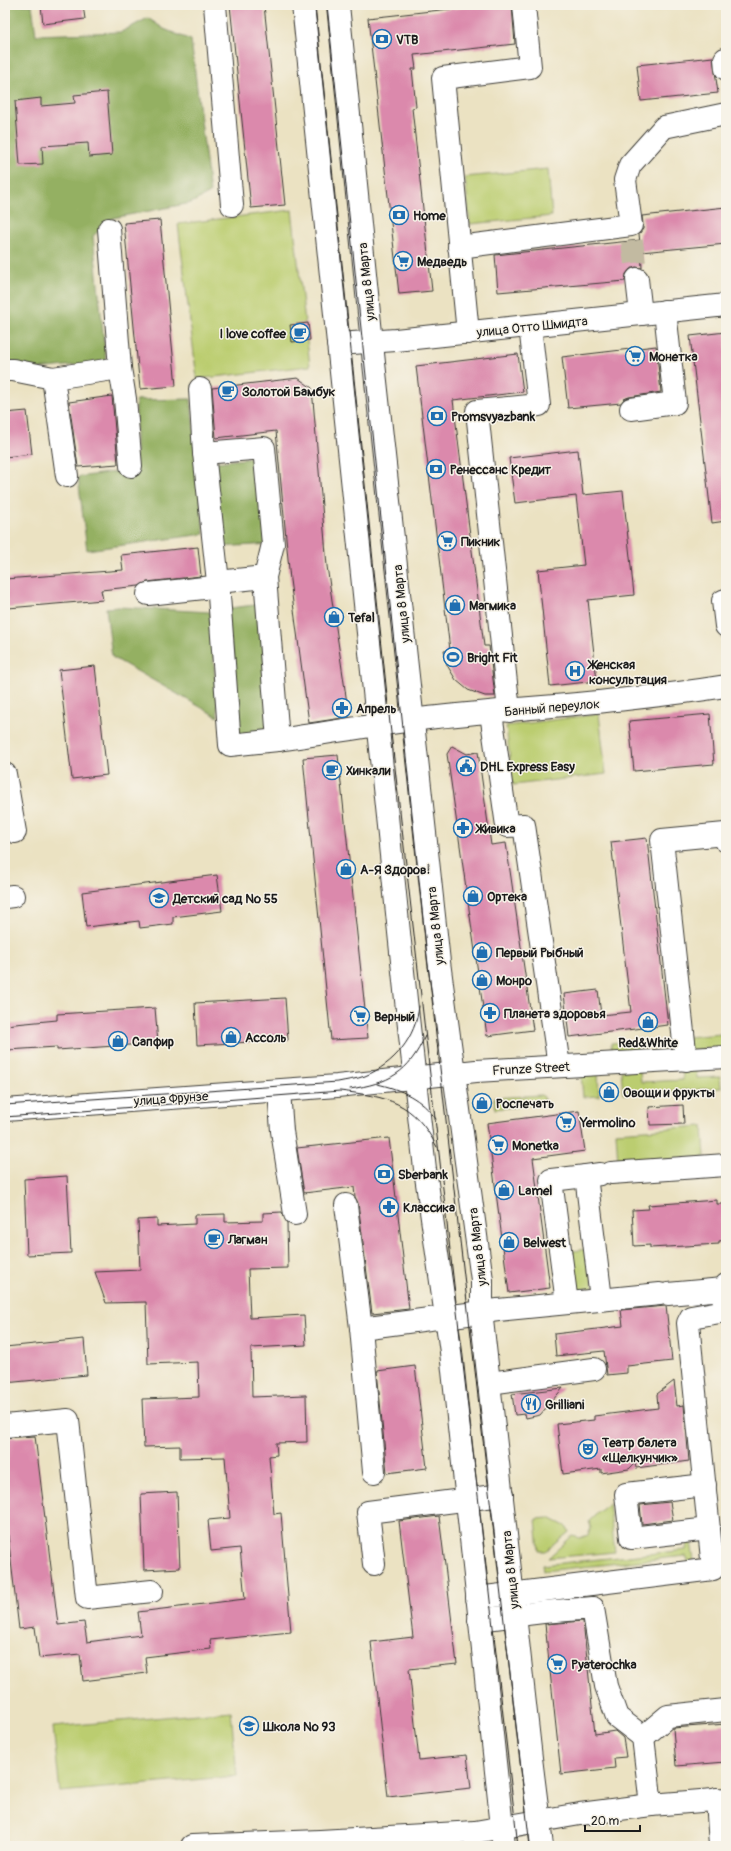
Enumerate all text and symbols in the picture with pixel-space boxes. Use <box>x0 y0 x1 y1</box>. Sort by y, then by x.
bank icon: VTB <box>371 28 393 50</box>
place label: VTB <box>396 32 419 48</box>
bank icon: Home <box>388 204 410 226</box>
place label: Home <box>413 208 446 224</box>
street label: улица 8 Марта <box>355 242 379 323</box>
supermarket icon: Медведь <box>392 250 414 272</box>
place label: Медведь <box>417 254 467 270</box>
street label: улица Отто Шмидта <box>475 313 588 341</box>
cafe icon: I love coffee <box>289 322 311 344</box>
place label: I love coffee <box>219 326 287 342</box>
supermarket icon: Монетка <box>624 345 646 367</box>
place label: Монетка <box>649 349 698 365</box>
cafe icon: Золотой Бамбук <box>217 380 239 402</box>
place label: Золотой Бамбук <box>242 384 336 400</box>
bank icon: Promsvyazbank <box>426 405 448 427</box>
place label: Promsvyazbank <box>451 409 536 425</box>
bank icon: Ренессанс Кредит <box>425 458 447 480</box>
place label: Ренессанс Кредит <box>450 462 552 478</box>
supermarket icon: Пикник <box>436 530 458 552</box>
place label: Пикник <box>461 534 501 550</box>
street label: улица 8 Марта <box>390 564 414 645</box>
shop icon: Магмика <box>444 594 466 616</box>
place label: Магмика <box>469 598 516 614</box>
shop icon: Tefal <box>323 606 345 628</box>
place label: Tefal <box>347 610 375 626</box>
sports icon: Bright Fit <box>442 646 464 668</box>
place label: Bright Fit <box>467 650 518 666</box>
place label: Женская консультация <box>587 657 667 688</box>
hospital icon: Женская консультация <box>564 660 586 682</box>
street label: Банный переулок <box>504 696 601 720</box>
pharmacy icon: Апрель <box>331 697 353 719</box>
place label: Апрель <box>356 701 396 717</box>
public building icon: DHL Express Easy <box>455 755 477 777</box>
cafe icon: Хинкали <box>321 759 343 781</box>
place label: DHL Express Easy <box>480 759 575 775</box>
place label: Хинкали <box>346 763 391 779</box>
pharmacy icon: Живика <box>452 817 474 839</box>
place label: Живика <box>475 821 516 837</box>
shop icon: А-Я Здоров! <box>335 858 357 880</box>
place label: А-Я Здоров! <box>360 862 430 878</box>
shop icon: Ортека <box>462 885 484 907</box>
street label: улица 8 Марта <box>424 886 448 967</box>
school or university icon: Детский сад № 55 <box>148 887 170 909</box>
place label: Ортека <box>487 889 527 905</box>
place label: Детский сад № 55 <box>172 891 278 907</box>
shop icon: Первый Рыбный <box>471 941 493 963</box>
place label: Первый Рыбный <box>496 945 584 961</box>
shop icon: Монро <box>471 969 493 991</box>
place label: Монро <box>496 973 532 989</box>
pharmacy icon: Планета здоровья <box>479 1002 501 1024</box>
supermarket icon: Верный <box>349 1005 371 1027</box>
place label: Планета здоровья <box>504 1006 606 1022</box>
place label: Верный <box>374 1009 415 1025</box>
shop icon: Red&White <box>637 1011 659 1033</box>
shop icon: Ассоль <box>220 1026 242 1048</box>
shop icon: Сапфир <box>107 1030 129 1052</box>
place label: Ассоль <box>245 1030 286 1046</box>
place label: Сапфир <box>132 1034 174 1050</box>
place label: Red&White <box>618 1035 678 1051</box>
street label: Frunze Street <box>492 1059 571 1079</box>
shop icon: Овощи и фрукты <box>598 1081 620 1103</box>
place label: Овощи и фрукты <box>623 1085 715 1101</box>
street label: улица Фрунзе <box>132 1088 209 1110</box>
shop icon: Роспечать <box>471 1092 493 1114</box>
place label: Роспечать <box>496 1096 554 1112</box>
supermarket icon: Yermolino <box>555 1111 577 1133</box>
place label: Yermolino <box>579 1115 636 1131</box>
supermarket icon: Monetka <box>487 1134 509 1156</box>
place label: Monetka <box>512 1138 559 1154</box>
bank icon: Sberbank <box>373 1163 395 1185</box>
place label: Sberbank <box>398 1167 448 1183</box>
shop icon: Lamel <box>493 1179 515 1201</box>
place label: Lamel <box>518 1183 552 1199</box>
pharmacy icon: Классика <box>378 1196 400 1218</box>
place label: Классика <box>403 1200 455 1216</box>
street label: улица 8 Марта <box>465 1207 491 1288</box>
cafe icon: Лагман <box>203 1228 225 1250</box>
shop icon: Belwest <box>498 1231 520 1253</box>
place label: Лагман <box>227 1232 268 1248</box>
place label: Belwest <box>523 1235 567 1251</box>
restaurant icon: Grilliani <box>520 1393 542 1415</box>
place label: Grilliani <box>545 1397 585 1413</box>
place label: Театр балета «Щелкунчик» <box>601 1435 678 1466</box>
theatre icon: Театр балета «Щелкунчик» <box>577 1438 599 1460</box>
street label: улица 8 Марта <box>499 1530 523 1611</box>
supermarket icon: Pyaterochka <box>546 1653 568 1675</box>
place label: Pyaterochka <box>571 1657 637 1673</box>
school or university icon: Школа № 93 <box>238 1715 260 1737</box>
place label: Школа № 93 <box>262 1719 336 1735</box>
scale bar <box>585 1807 640 1833</box>
text: 20 m <box>591 1814 620 1829</box>

